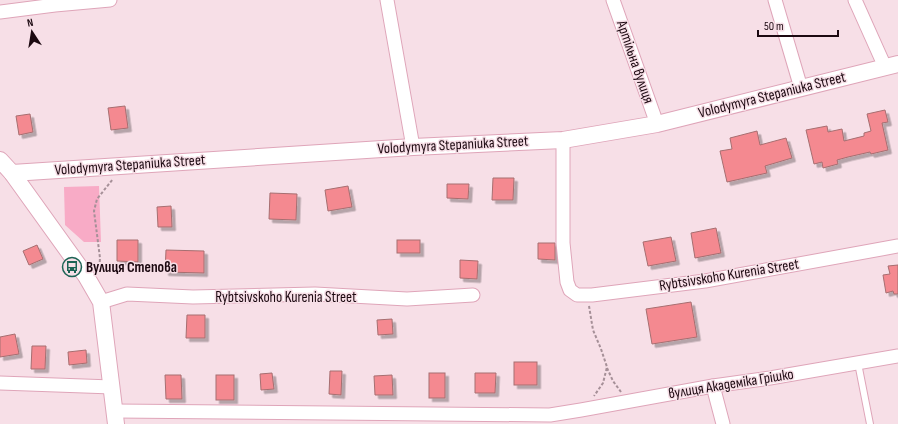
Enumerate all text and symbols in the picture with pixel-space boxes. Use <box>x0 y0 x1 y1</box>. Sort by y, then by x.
north arrow <box>12 12 52 52</box>
scale bar <box>758 12 838 38</box>
text: N <box>26 16 34 30</box>
street label: Артільна вулиця <box>612 17 658 106</box>
text: 50 m <box>764 19 784 34</box>
street label: Volodymyra Stepaniuka Street <box>696 67 848 122</box>
street label: Volodymyra Stepaniuka Street <box>377 132 529 158</box>
street label: Volodymyra Stepaniuka Street <box>54 150 206 180</box>
street label: Rybtsivskoho Kurenia Street <box>658 255 801 295</box>
bus stop icon: Вулиця Степова <box>61 256 83 278</box>
place label: Вулиця Степова <box>86 258 177 277</box>
street label: Rybtsivskoho Kurenia Street <box>215 288 357 307</box>
street label: вулиця Академіка Грішко <box>667 365 795 403</box>

